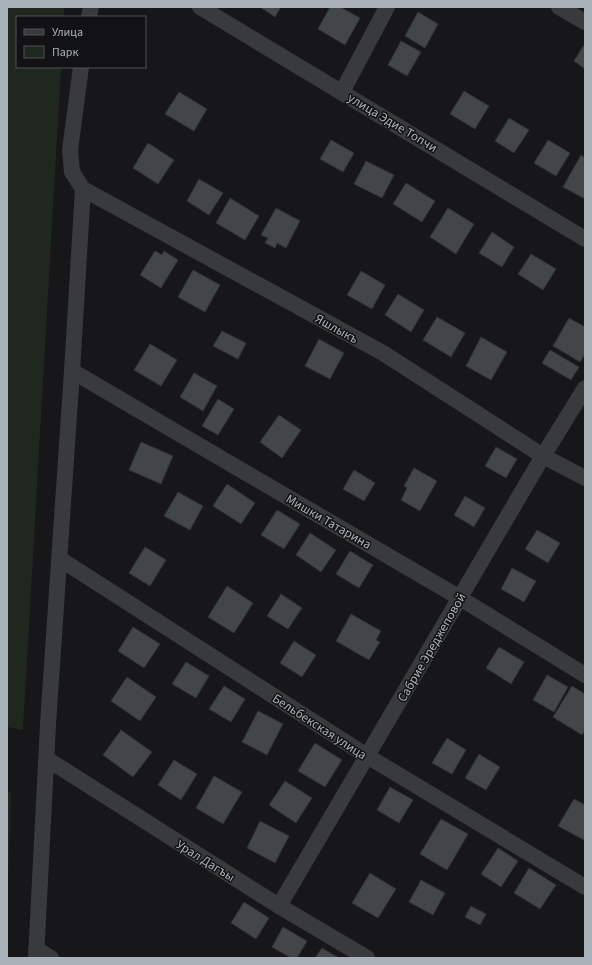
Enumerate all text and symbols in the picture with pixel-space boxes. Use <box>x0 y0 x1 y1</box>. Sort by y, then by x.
legend <box>16 16 146 68</box>
text: Улица <box>52 24 83 41</box>
text: Парк <box>52 44 78 61</box>
street label: улица Эдие Топчи <box>344 89 441 157</box>
street label: Яшлыкъ <box>312 310 362 348</box>
street label: Мишки Татарина <box>282 490 375 554</box>
street label: Сабрие Эреджеповой <box>393 590 470 705</box>
street label: Бельбекская улица <box>269 690 370 764</box>
street label: Урал Дагъы <box>173 836 238 886</box>

